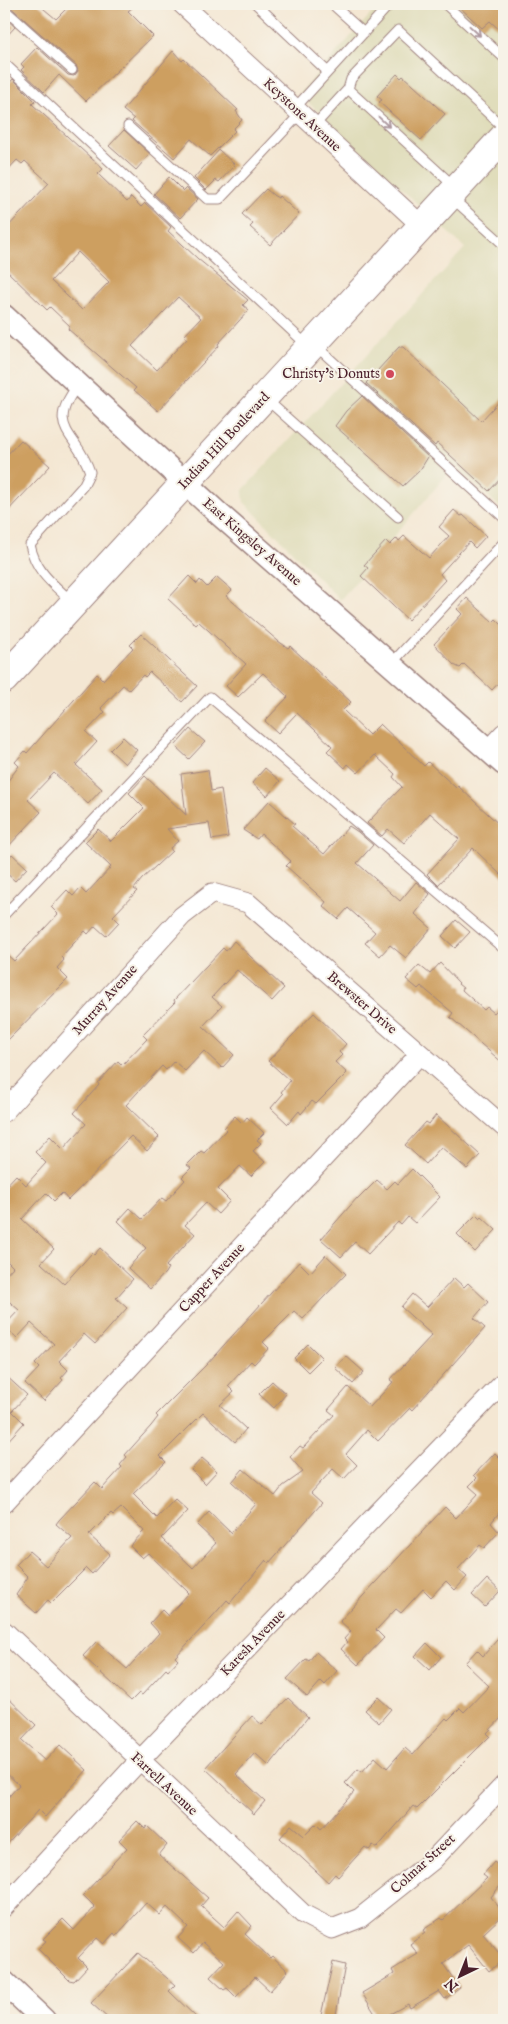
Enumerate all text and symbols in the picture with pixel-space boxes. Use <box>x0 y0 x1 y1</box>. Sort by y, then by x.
one-way arrow <box>468 25 481 37</box>
street label: Keystone Avenue <box>259 74 345 156</box>
one-way arrow <box>378 116 391 128</box>
place label: Christy's Donuts <box>282 365 380 383</box>
marker: Christy's Donuts <box>384 368 396 380</box>
street label: Indian Hill Boulevard <box>174 388 274 494</box>
street label: East Kingsley Avenue <box>199 494 306 590</box>
street label: Murray Avenue <box>68 960 142 1039</box>
street label: Brewster Drive <box>323 968 401 1039</box>
street label: Capper Avenue <box>175 1239 249 1317</box>
street label: Karesh Avenue <box>217 1605 290 1680</box>
street label: Farrell Avenue <box>127 1748 202 1820</box>
street label: Colmar Street <box>387 1830 459 1898</box>
north arrow <box>436 1952 486 2002</box>
text: N <box>441 1974 463 1996</box>

